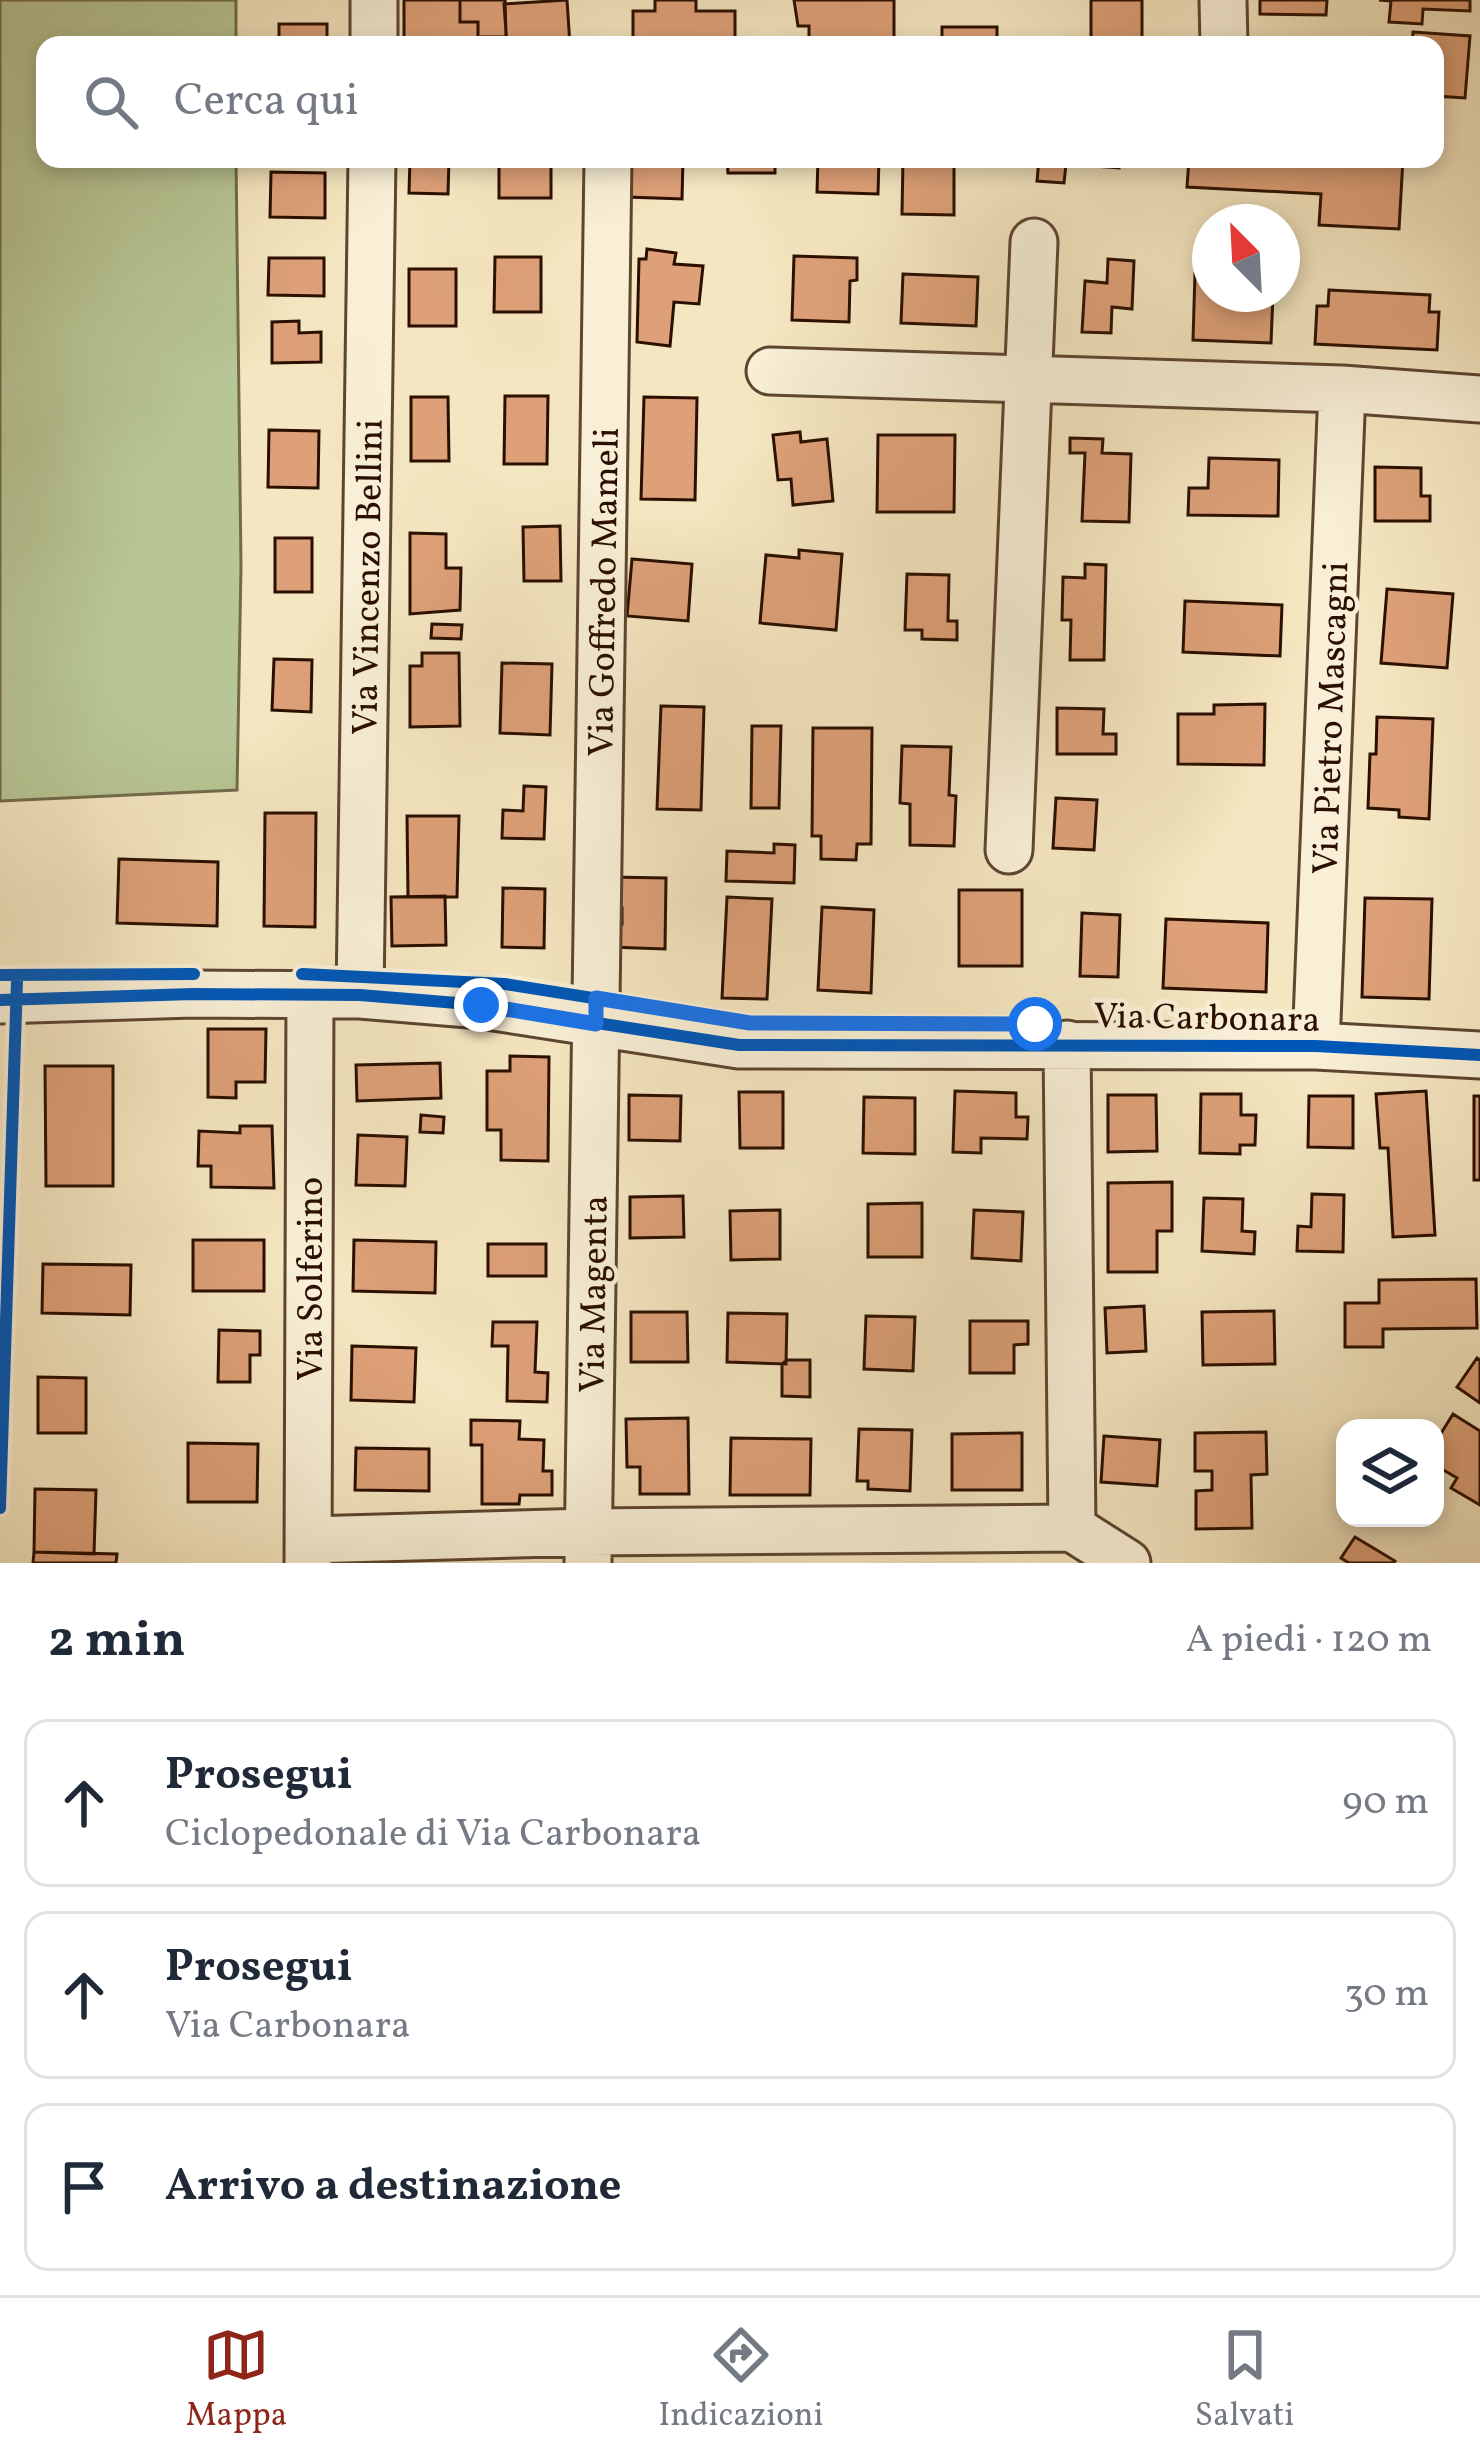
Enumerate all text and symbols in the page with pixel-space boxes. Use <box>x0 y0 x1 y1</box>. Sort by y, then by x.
search box <box>36 36 1444 168</box>
icon: search <box>78 69 144 135</box>
text: Cerca qui <box>174 71 359 134</box>
north arrow <box>1192 204 1300 312</box>
street label: Via Vincenzo Bellini <box>342 419 398 736</box>
street label: Via Goffredo Mameli <box>578 427 634 757</box>
street label: Via Pietro Mascagni <box>1303 561 1363 876</box>
route end <box>454 978 508 1032</box>
street label: Via Carbonara <box>1093 993 1321 1047</box>
route start <box>1008 997 1062 1051</box>
street label: Via Solferino <box>288 1177 338 1381</box>
street label: Via Magenta <box>569 1195 623 1393</box>
map controls <box>1336 1419 1444 1527</box>
button: layers <box>1336 1419 1444 1527</box>
text: 2 min <box>48 1606 186 1677</box>
text: A piedi · 120 m <box>1186 1614 1432 1668</box>
text: Prosegui <box>165 1745 353 1808</box>
icon: ahead <box>51 1770 117 1836</box>
text: 90 m <box>1342 1776 1429 1830</box>
text: Ciclopedonale di Via Carbonara <box>165 1808 701 1862</box>
text: Prosegui <box>165 1937 353 2000</box>
icon: ahead <box>51 1962 117 2028</box>
text: 30 m <box>1344 1968 1429 2022</box>
text: Via Carbonara <box>165 2000 411 2054</box>
icon: arrive <box>51 2154 117 2220</box>
text: Arrivo a destinazione <box>165 2156 621 2219</box>
tab: Mappa <box>186 2322 287 2440</box>
tab: Indicazioni <box>659 2322 823 2440</box>
tab: Salvati <box>1195 2322 1294 2440</box>

